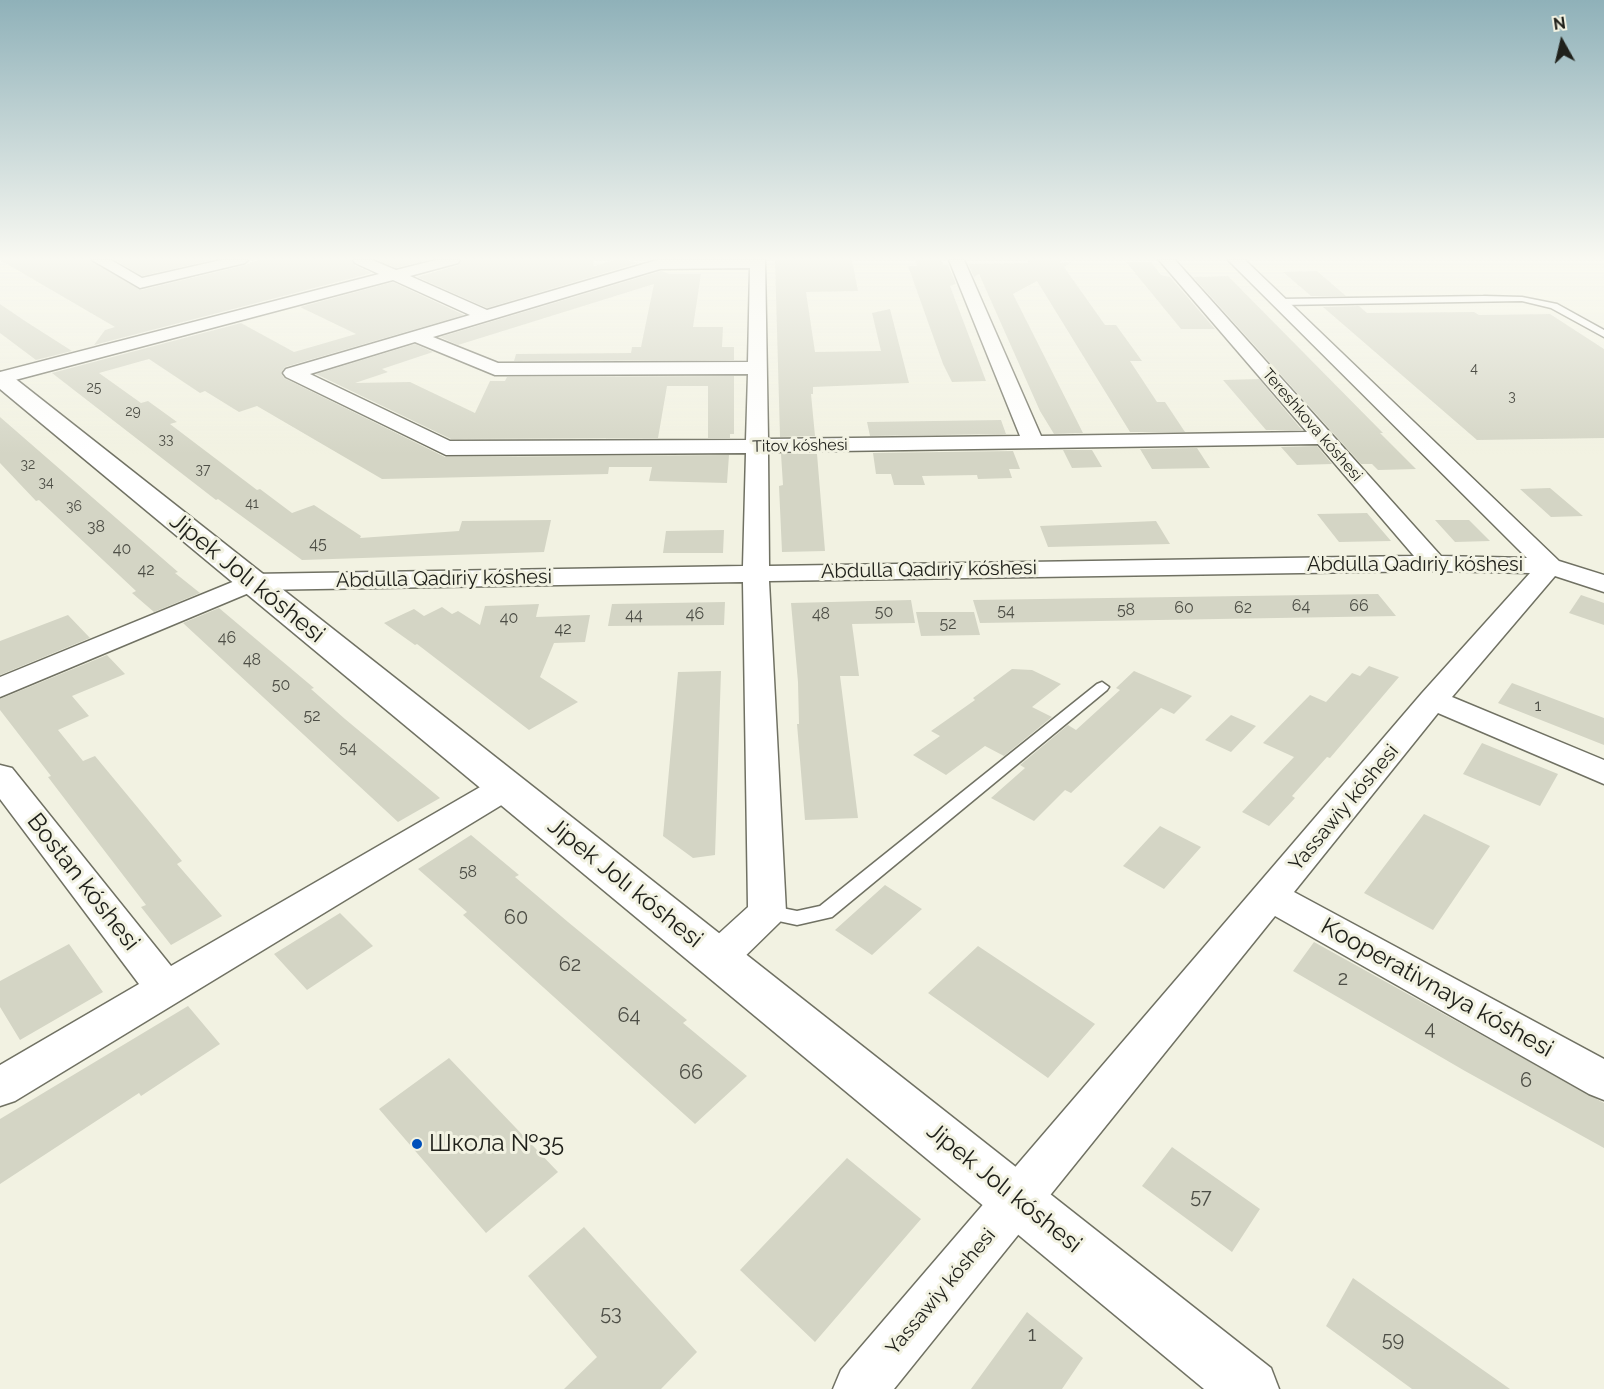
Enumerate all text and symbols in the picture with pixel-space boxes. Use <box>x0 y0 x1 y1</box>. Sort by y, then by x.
north arrow <box>1532 12 1592 72</box>
text: N <box>1552 13 1567 34</box>
house number: 4 <box>1470 361 1478 377</box>
street label: Tereshkova kóshesi <box>1258 365 1366 485</box>
house number: 25 <box>87 380 101 396</box>
house number: 3 <box>1508 389 1516 405</box>
house number: 29 <box>125 404 141 420</box>
house number: 33 <box>159 432 173 448</box>
street label: Titov kóshesi <box>752 436 848 456</box>
house number: 32 <box>21 457 35 473</box>
house number: 37 <box>196 462 210 478</box>
house number: 34 <box>38 475 54 491</box>
house number: 41 <box>245 496 259 512</box>
house number: 36 <box>66 499 82 515</box>
street label: Jipek Jolı kóshesi <box>164 507 330 649</box>
house number: 38 <box>87 517 105 537</box>
house number: 45 <box>309 534 327 554</box>
house number: 40 <box>113 539 131 559</box>
street label: Abdulla Qadıriy kóshesi <box>1307 553 1523 577</box>
street label: Abdulla Qadıriy kóshesi <box>821 556 1037 584</box>
house number: 42 <box>137 560 155 580</box>
street label: Abdulla Qadıriy kóshesi <box>336 565 552 593</box>
house number: 64 <box>1292 596 1310 616</box>
house number: 66 <box>1349 596 1369 616</box>
house number: 60 <box>1174 598 1194 618</box>
house number: 62 <box>1234 598 1252 618</box>
house number: 58 <box>1117 600 1135 620</box>
house number: 54 <box>997 601 1015 621</box>
house number: 50 <box>875 602 893 622</box>
house number: 46 <box>686 604 704 624</box>
house number: 48 <box>812 604 830 624</box>
house number: 44 <box>625 605 643 625</box>
house number: 40 <box>500 608 518 628</box>
house number: 52 <box>939 614 957 634</box>
house number: 42 <box>554 619 572 639</box>
house number: 46 <box>218 628 236 648</box>
house number: 48 <box>243 650 261 670</box>
house number: 50 <box>272 675 290 695</box>
house number: 1 <box>1535 696 1541 716</box>
house number: 52 <box>303 706 321 726</box>
house number: 54 <box>339 738 357 758</box>
street label: Yassawiy kóshesi <box>1284 740 1404 876</box>
street label: Bostan kóshesi <box>21 808 145 956</box>
street label: Jipek Jolı kóshesi <box>542 812 708 954</box>
house number: 58 <box>459 862 477 882</box>
house number: 60 <box>504 906 528 930</box>
street label: Kooperativnaya kóshesi <box>1316 912 1558 1064</box>
house number: 62 <box>559 953 581 977</box>
house number: 2 <box>1338 967 1348 991</box>
house number: 64 <box>618 1004 640 1028</box>
house number: 4 <box>1425 1017 1435 1041</box>
house number: 66 <box>679 1061 703 1085</box>
house number: 6 <box>1520 1069 1532 1093</box>
street label: Jipek Jolı kóshesi <box>921 1117 1087 1259</box>
place label: Школа №35 <box>429 1130 564 1158</box>
marker: Школа №35 <box>410 1137 424 1151</box>
house number: 57 <box>1190 1185 1212 1209</box>
street label: Yassawiy kóshesi <box>881 1224 1001 1360</box>
house number: 53 <box>600 1302 622 1326</box>
house number: 1 <box>1028 1323 1036 1347</box>
house number: 59 <box>1382 1328 1404 1352</box>

